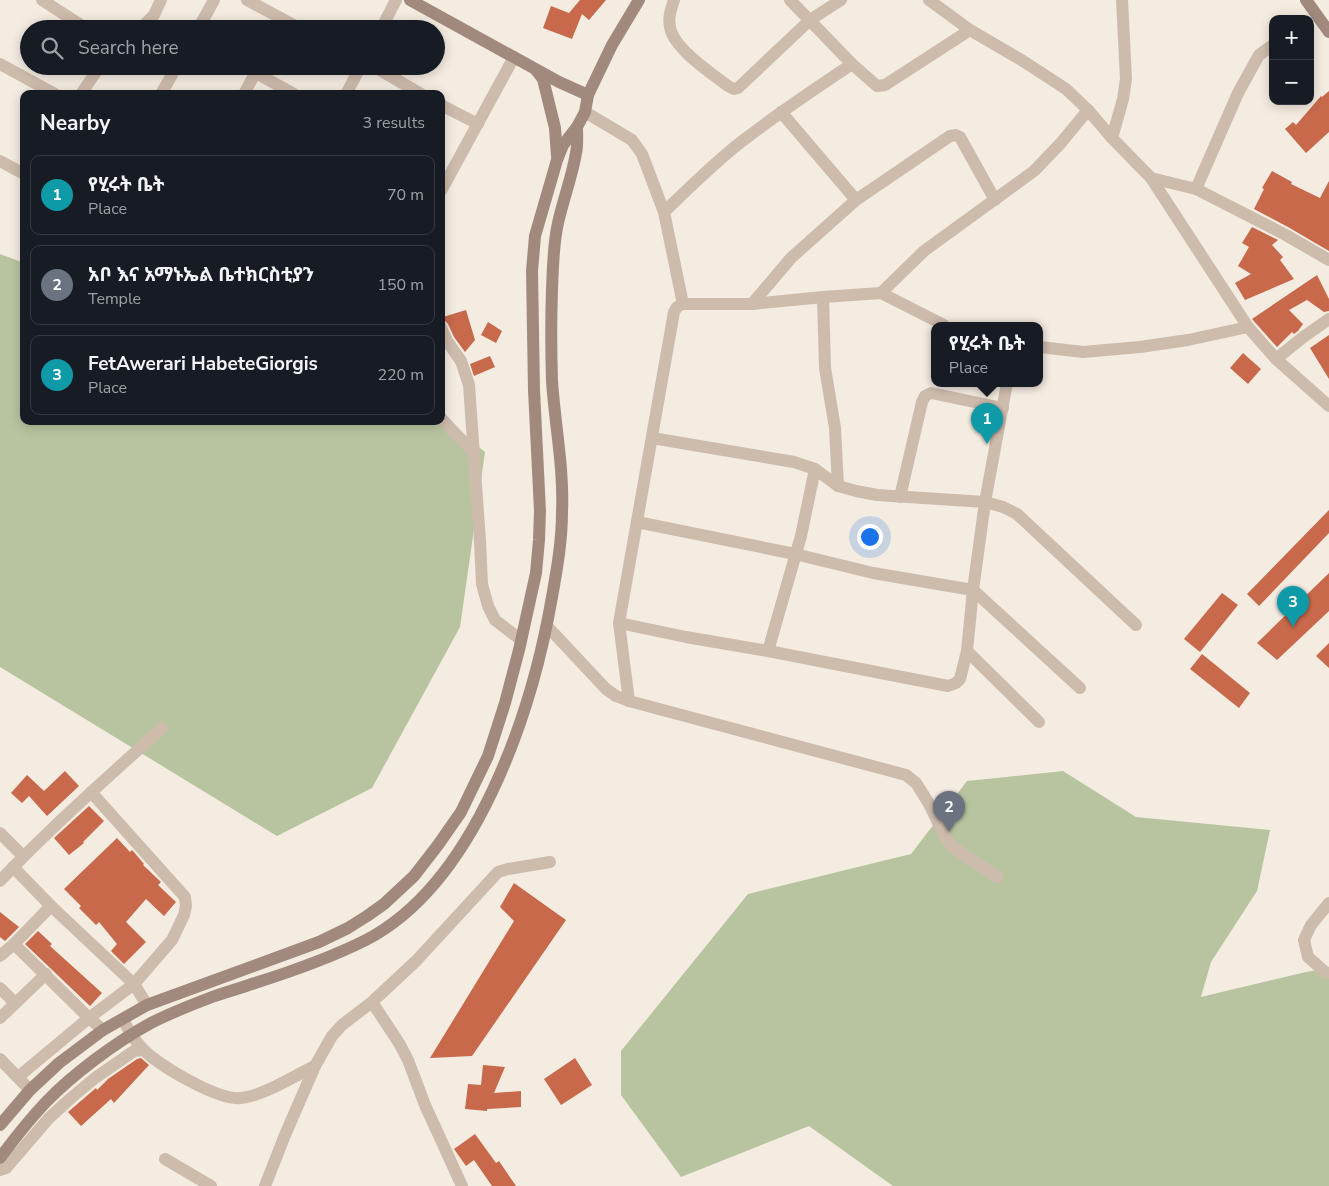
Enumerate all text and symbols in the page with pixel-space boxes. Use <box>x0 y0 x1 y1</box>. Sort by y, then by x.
map controls <box>1269 15 1314 105</box>
button: + <box>1269 15 1314 60</box>
search box <box>20 20 445 75</box>
icon: search <box>38 34 66 62</box>
text: Search here <box>78 35 179 61</box>
button: − <box>1269 60 1314 105</box>
text: Nearby <box>40 109 110 137</box>
text: 3 results <box>363 112 425 134</box>
text: የሂሩት ቤት <box>88 172 164 198</box>
text: 1 <box>52 184 62 206</box>
text: 70 m <box>387 184 424 206</box>
text: Place <box>88 198 127 220</box>
text: አቦ እና አማኑኤል ቤተክርስቲያን <box>88 262 314 288</box>
text: 2 <box>52 274 62 296</box>
text: 150 m <box>377 274 424 296</box>
text: Temple <box>88 288 141 310</box>
popup <box>931 322 1043 387</box>
text: የሂሩት ቤት <box>949 331 1025 357</box>
text: FetAwerari HabeteGiorgis <box>88 351 318 377</box>
text: Place <box>949 357 988 379</box>
text: 3 <box>52 364 62 386</box>
text: 220 m <box>377 364 424 386</box>
text: Place <box>88 377 127 399</box>
pin: 1 <box>971 403 1003 444</box>
your location <box>857 524 883 550</box>
pin: 3 <box>1277 586 1309 627</box>
pin: 2 <box>933 791 965 832</box>

